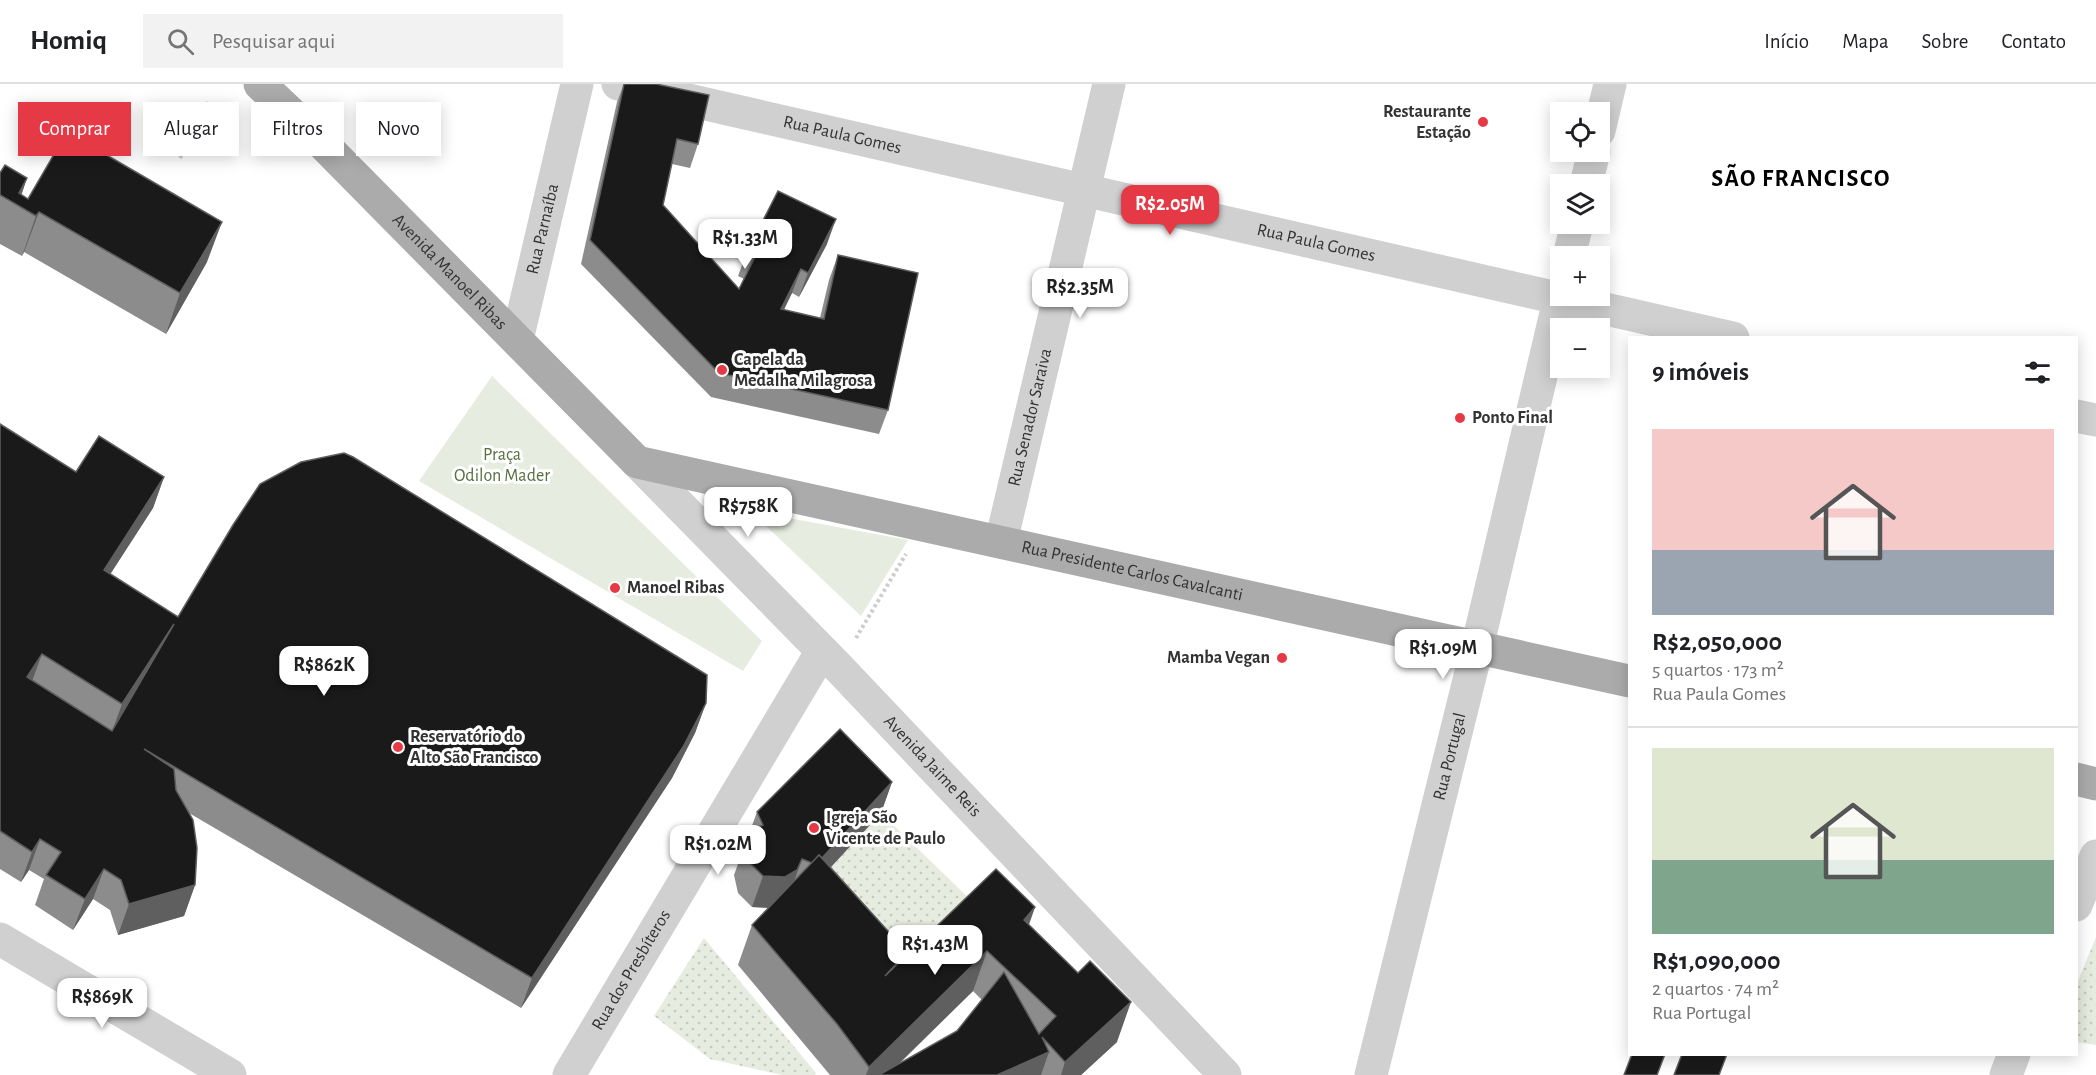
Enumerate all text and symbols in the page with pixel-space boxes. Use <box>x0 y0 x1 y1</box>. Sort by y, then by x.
search box <box>143 14 563 68</box>
icon: search <box>164 25 197 58</box>
text: Homiq <box>30 27 107 55</box>
text: Pesquisar aqui <box>212 30 335 52</box>
text: Início <box>1764 31 1809 52</box>
text: Mapa <box>1842 31 1889 52</box>
text: Sobre <box>1922 31 1968 52</box>
text: Contato <box>2001 31 2066 52</box>
chip: Comprar <box>18 102 131 156</box>
chip: Alugar <box>143 102 239 156</box>
chip: Filtros <box>251 102 344 156</box>
chip: Novo <box>356 102 441 156</box>
map controls <box>1550 102 1610 378</box>
button: locate <box>1550 102 1610 162</box>
place label: Restaurante Estação <box>1383 103 1471 142</box>
street label: Rua Paula Gomes <box>781 113 903 157</box>
marker: Restaurante Estação <box>1476 115 1490 129</box>
district label: SÃO FRANCISCO <box>1711 163 1891 191</box>
button: layers <box>1550 174 1610 234</box>
street label: Rua Parnaíba <box>524 182 562 276</box>
pin: R$2.05M <box>1115 185 1225 236</box>
text: R$2.05M <box>1135 194 1205 214</box>
street label: Avenida Manoel Ribas <box>389 211 510 333</box>
pin: R$1.33M <box>690 219 800 270</box>
street label: Rua Paula Gomes <box>1255 221 1377 265</box>
text: R$1.33M <box>712 228 778 248</box>
button: + <box>1550 246 1610 306</box>
pin: R$2.35M <box>1025 268 1135 319</box>
text: R$2.35M <box>1046 277 1114 297</box>
button: − <box>1550 318 1610 378</box>
street label: Rua Senador Saraiva <box>1005 347 1055 488</box>
place label: Capela da Medalha Milagrosa <box>734 351 873 390</box>
icon: filters <box>2021 356 2054 389</box>
text: 9 imóveis <box>1652 359 1749 385</box>
marker: Capela da Medalha Milagrosa <box>715 363 729 377</box>
place label: Ponto Final <box>1472 409 1553 427</box>
marker: Ponto Final <box>1453 411 1467 425</box>
park label: Praça Odilon Mader <box>454 446 550 485</box>
icon: home <box>1799 468 1907 576</box>
pin: R$758K <box>699 487 797 538</box>
text: R$758K <box>718 496 778 516</box>
street label: Rua Presidente Carlos Cavalcanti <box>1020 538 1245 605</box>
place label: Manoel Ribas <box>627 579 724 597</box>
marker: Manoel Ribas <box>608 581 622 595</box>
pin: R$1.09M <box>1388 629 1498 680</box>
text: R$2,050,000 <box>1652 629 1782 655</box>
text: R$1.09M <box>1409 638 1477 658</box>
pin: R$862K <box>275 646 373 697</box>
place label: Mamba Vegan <box>1167 649 1270 667</box>
marker: Mamba Vegan <box>1275 651 1289 665</box>
text: R$862K <box>293 655 355 675</box>
text: 5 quartos · 173 m² <box>1652 660 1784 680</box>
text: Rua Paula Gomes <box>1652 684 1786 704</box>
street label: Rua Portugal <box>1431 711 1470 802</box>
street label: Avenida Jaime Reis <box>880 712 984 821</box>
place label: Reservatório do Alto São Francisco <box>410 728 539 767</box>
marker: Reservatório do Alto São Francisco <box>391 740 405 754</box>
icon: home <box>1799 787 1907 895</box>
place label: Igreja São Vicente de Paulo <box>826 809 945 848</box>
marker: Igreja São Vicente de Paulo <box>807 821 821 835</box>
pin: R$1.02M <box>663 825 773 876</box>
text: R$1.02M <box>684 834 752 854</box>
street label: Rua dos Presbíteros <box>589 907 674 1034</box>
pin: R$1.43M <box>880 925 990 976</box>
text: R$1.43M <box>901 934 969 954</box>
text: R$1,090,000 <box>1652 948 1781 974</box>
pin: R$869K <box>53 978 151 1029</box>
text: 2 quartos · 74 m² <box>1652 979 1779 999</box>
text: R$869K <box>71 987 133 1007</box>
text: Rua Portugal <box>1652 1003 1751 1023</box>

